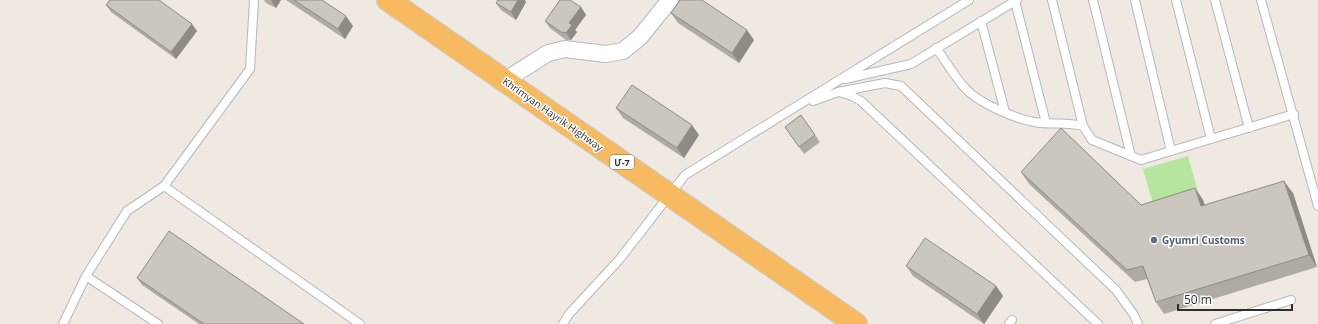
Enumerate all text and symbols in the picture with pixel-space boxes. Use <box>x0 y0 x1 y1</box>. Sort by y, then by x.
street label: Khrimyan Hayrik Highway <box>500 74 607 155</box>
road number: Մ-7 <box>610 155 634 169</box>
place label: Gyumri Customs <box>1162 233 1245 247</box>
marker: Gyumri Customs <box>1149 235 1159 245</box>
scale bar <box>1178 286 1292 312</box>
text: 50 m <box>1184 291 1212 308</box>

